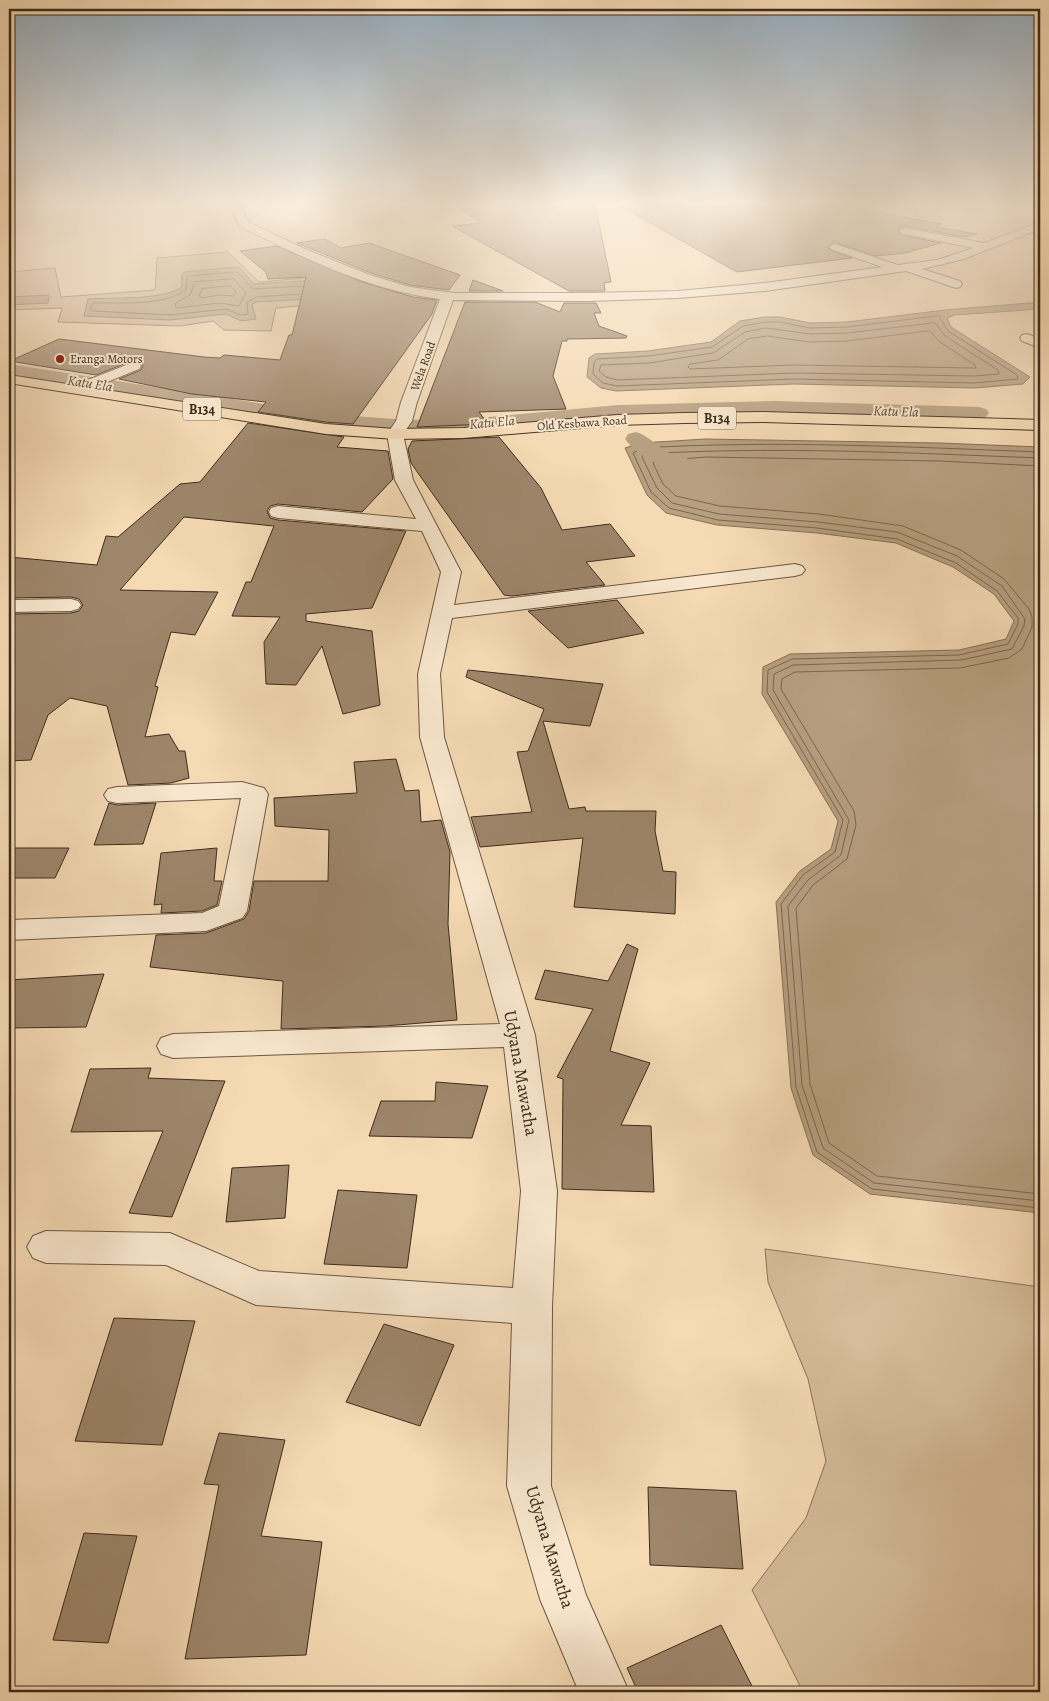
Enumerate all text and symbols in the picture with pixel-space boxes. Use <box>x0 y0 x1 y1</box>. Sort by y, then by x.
street label: Wela Road <box>406 339 440 394</box>
place label: Eranga Motors <box>70 351 143 367</box>
marker: Eranga Motors <box>54 353 66 365</box>
water label: Katu Ela <box>66 371 114 397</box>
road number: B134 <box>183 398 221 420</box>
water label: Katu Ela <box>873 401 920 422</box>
road number: B134 <box>698 406 736 429</box>
water label: Katu Ela <box>469 411 516 434</box>
street label: Old Kesbawa Road <box>536 412 628 434</box>
street label: Udyana Mawatha <box>498 1008 544 1138</box>
street label: Udyana Mawatha <box>520 1483 580 1612</box>

